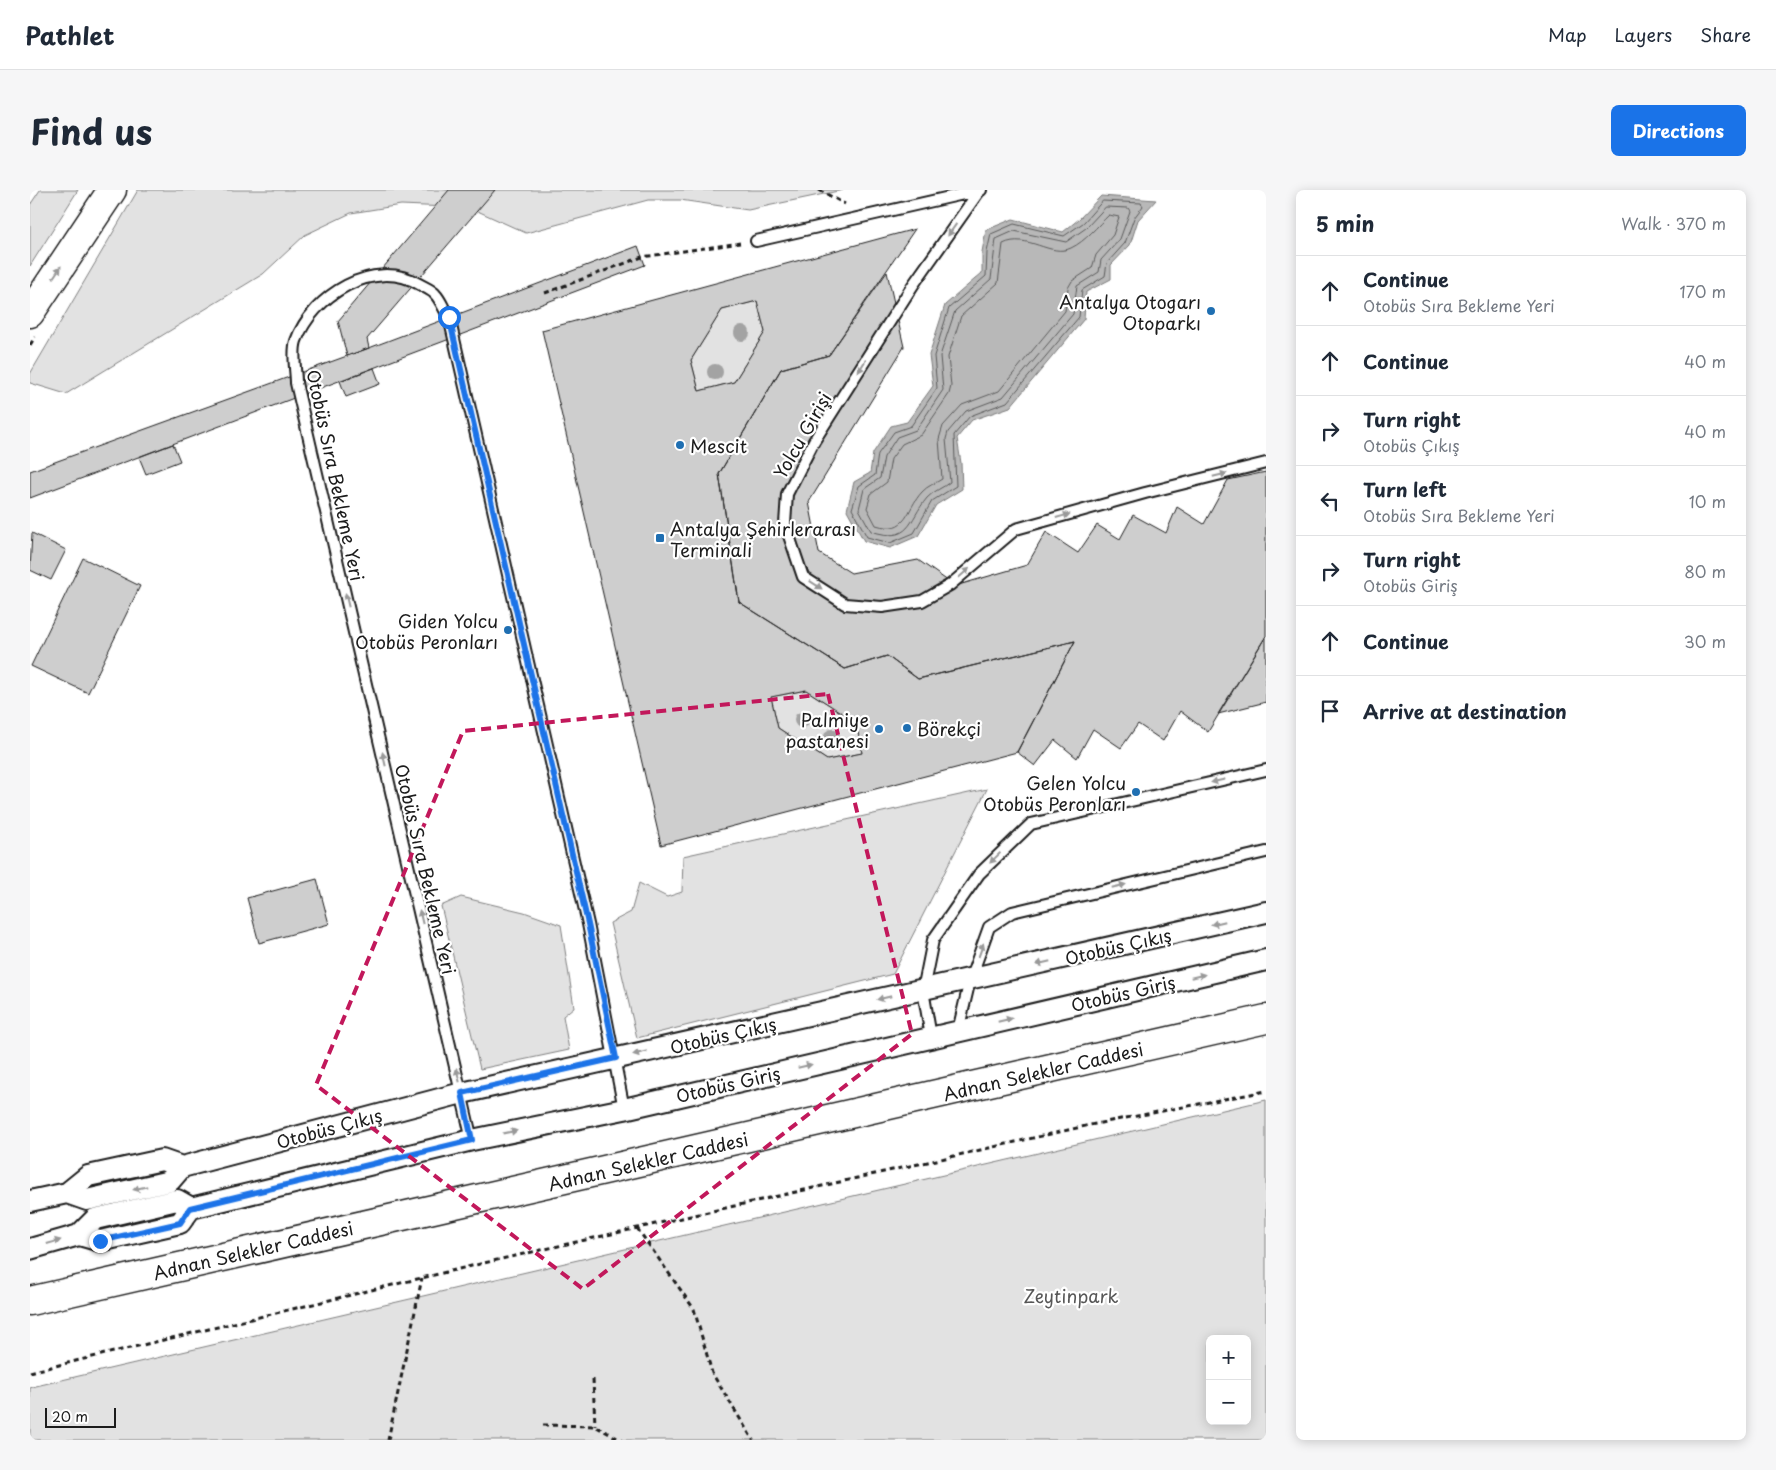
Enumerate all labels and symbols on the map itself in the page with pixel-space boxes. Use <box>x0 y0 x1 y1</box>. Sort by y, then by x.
one-way arrow <box>946 223 957 236</box>
one-way arrow <box>52 265 62 279</box>
place label: Antalya Otogarı Otoparkı <box>1059 288 1201 336</box>
marker: Antalya Otogarı Otoparkı <box>1205 305 1217 317</box>
route start <box>438 306 461 329</box>
one-way arrow <box>857 359 867 372</box>
street label: Otobüs Sıra Bekleme Yeri <box>300 367 372 583</box>
street label: Yolcu Girişi <box>766 387 838 483</box>
place label: Mescit <box>690 432 748 459</box>
marker: Mescit <box>674 439 686 451</box>
one-way arrow <box>1212 470 1227 478</box>
one-way arrow <box>1055 511 1070 519</box>
place label: Antalya Şehirlerarası Terminali <box>670 515 856 563</box>
marker: Antalya Şehirlerarası Terminali <box>654 532 666 544</box>
one-way arrow <box>957 568 970 579</box>
one-way arrow <box>809 580 822 590</box>
one-way arrow <box>343 593 351 608</box>
place label: Giden Yolcu Otobüs Peronları <box>355 607 498 655</box>
marker: Giden Yolcu Otobüs Peronları <box>502 624 514 636</box>
place label: Palmiye pastanesi <box>785 706 869 754</box>
place label: Börekçi <box>917 715 981 742</box>
marker: Börekçi <box>901 722 913 734</box>
marker: Palmiye pastanesi <box>873 723 885 735</box>
one-way arrow <box>380 751 388 766</box>
street label: Otobüs Sıra Bekleme Yeri <box>389 761 463 977</box>
place label: Gelen Yolcu Otobüs Peronları <box>983 769 1126 817</box>
one-way arrow <box>1211 777 1226 785</box>
marker: Gelen Yolcu Otobüs Peronları <box>1130 786 1142 798</box>
one-way arrow <box>990 852 1002 864</box>
one-way arrow <box>1112 882 1127 890</box>
one-way arrow <box>417 909 425 924</box>
one-way arrow <box>1211 919 1226 927</box>
street label: Otobüs Çıkış <box>1062 921 1174 971</box>
one-way arrow <box>978 943 985 958</box>
one-way arrow <box>1036 959 1051 967</box>
street label: Otobüs Giriş <box>1068 968 1178 1018</box>
one-way arrow <box>1190 972 1205 980</box>
one-way arrow <box>876 995 892 1003</box>
street label: Otobüs Çıkış <box>667 1010 779 1060</box>
one-way arrow <box>998 1016 1013 1024</box>
street label: Adnan Selekler Caddesi <box>940 1035 1146 1107</box>
one-way arrow <box>633 1049 648 1057</box>
street label: Otobüs Giriş <box>673 1059 783 1109</box>
one-way arrow <box>798 1062 813 1070</box>
one-way arrow <box>454 1068 462 1083</box>
street label: Otobüs Çıkış <box>273 1101 385 1155</box>
street label: Adnan Selekler Caddesi <box>545 1125 751 1197</box>
one-way arrow <box>503 1128 518 1136</box>
one-way arrow <box>133 1184 148 1192</box>
street label: Adnan Selekler Caddesi <box>150 1214 356 1286</box>
route end <box>89 1230 112 1253</box>
one-way arrow <box>47 1238 62 1246</box>
park label: Zeytinpark <box>1024 1282 1119 1309</box>
scale bar <box>45 1405 116 1428</box>

